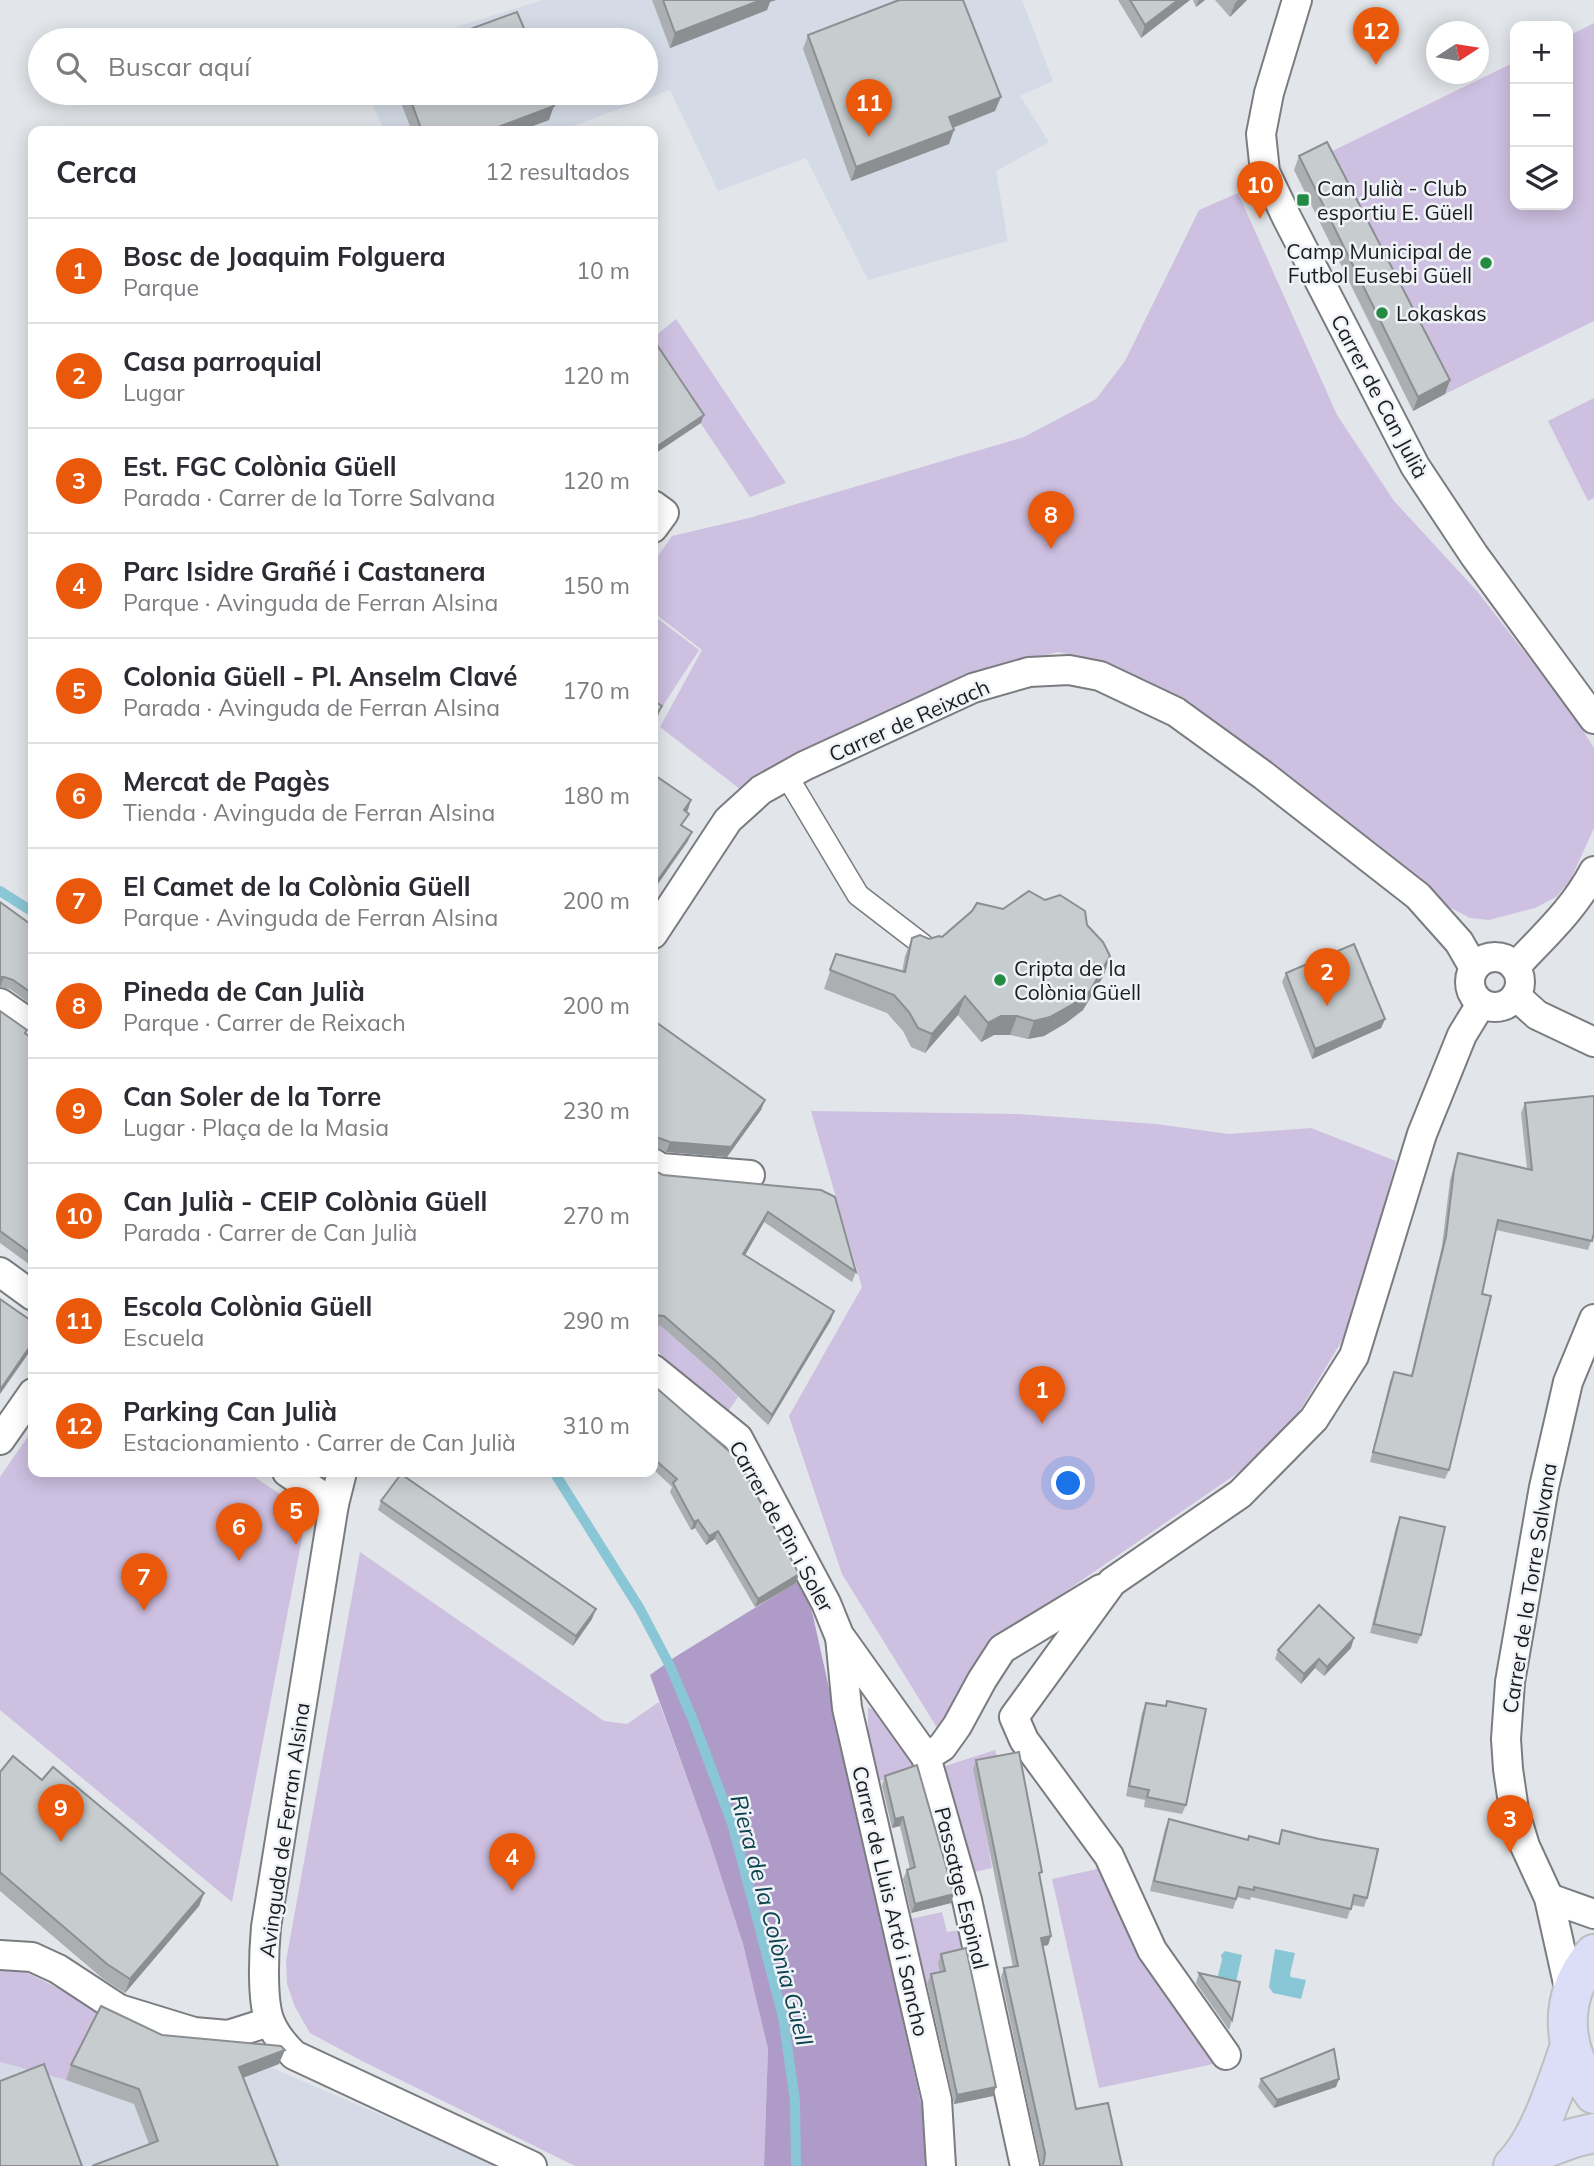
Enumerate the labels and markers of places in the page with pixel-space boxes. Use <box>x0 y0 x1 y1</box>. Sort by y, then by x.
pin: 12 <box>1353 7 1399 65</box>
pin: 11 <box>846 79 892 137</box>
pin: 10 <box>1237 161 1283 219</box>
place label: Can Julià - Club esportiu E. Güell <box>1317 175 1473 225</box>
marker: Can Julià - Club esportiu E. Güell <box>1295 192 1311 208</box>
place label: Camp Municipal de Futbol Eusebi Güell <box>1286 238 1472 288</box>
marker: Camp Municipal de Futbol Eusebi Güell <box>1478 255 1494 271</box>
place label: Lokaskas <box>1396 300 1487 326</box>
marker: Lokaskas <box>1374 305 1390 321</box>
pin: 8 <box>1028 491 1074 549</box>
pin: 2 <box>1304 948 1350 1006</box>
place label: Cripta de la Colònia Güell <box>1014 955 1141 1005</box>
marker: Cripta de la Colònia Güell <box>992 972 1008 988</box>
pin: 1 <box>1019 1366 1065 1424</box>
pin: 5 <box>273 1487 319 1545</box>
pin: 6 <box>216 1503 262 1561</box>
pin: 7 <box>121 1553 167 1611</box>
pin: 9 <box>38 1784 84 1842</box>
pin: 3 <box>1487 1795 1533 1853</box>
pin: 4 <box>489 1833 535 1891</box>

